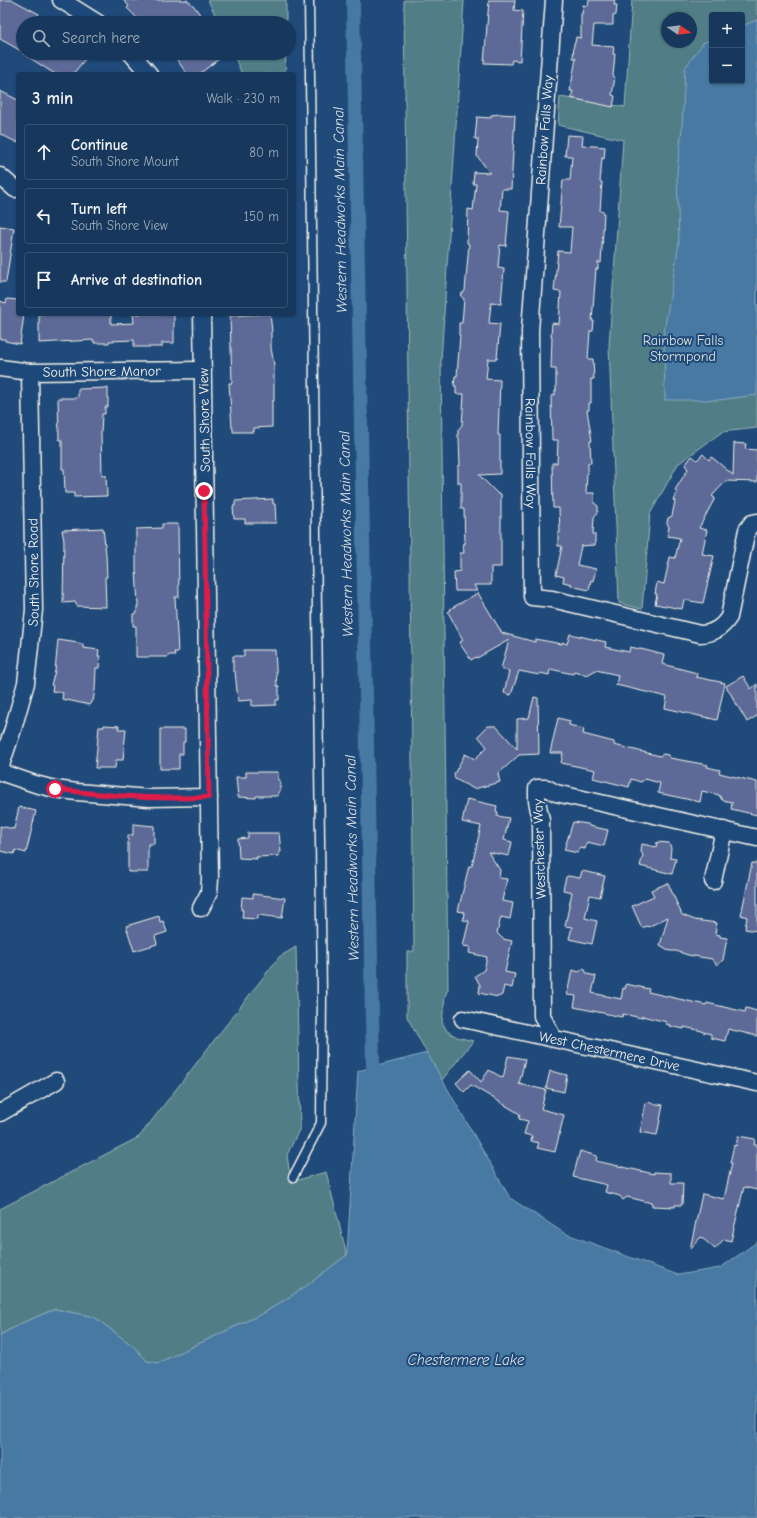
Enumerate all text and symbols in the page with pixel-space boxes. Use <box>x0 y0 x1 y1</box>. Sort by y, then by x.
north arrow <box>661 12 697 48</box>
map controls <box>709 12 745 84</box>
button: + <box>709 12 745 48</box>
search box <box>16 16 296 60</box>
icon: search <box>30 27 52 49</box>
text: Search here <box>62 29 140 47</box>
button: − <box>709 48 745 84</box>
street label: Rainbow Falls Way <box>532 74 557 185</box>
text: 3 min <box>32 89 73 108</box>
text: Walk · 230 m <box>206 91 280 106</box>
water label: Western Headworks Main Canal <box>329 106 351 313</box>
text: Continue <box>71 136 128 154</box>
icon: ahead <box>33 141 55 163</box>
text: 80 m <box>249 145 279 160</box>
text: South Shore Mount <box>71 154 179 169</box>
text: Turn left <box>71 200 127 218</box>
icon: left <box>33 205 55 227</box>
text: 150 m <box>244 209 279 224</box>
text: South Shore View <box>71 218 168 233</box>
icon: arrive <box>33 269 55 291</box>
text: Arrive at destination <box>71 271 202 289</box>
park label: Rainbow Falls Stormpond <box>643 332 723 365</box>
street label: South Shore Manor <box>43 362 161 381</box>
street label: South Shore View <box>195 367 214 472</box>
street label: Rainbow Falls Way <box>522 398 539 509</box>
water label: Western Headworks Main Canal <box>335 430 357 637</box>
route end <box>195 482 213 500</box>
street label: South Shore Road <box>24 518 43 627</box>
water label: Western Headworks Main Canal <box>341 754 363 961</box>
route start <box>46 780 64 798</box>
street label: Westchester Way <box>529 798 550 899</box>
street label: West Chestermere Drive <box>537 1028 681 1075</box>
water label: Chestermere Lake <box>408 1351 525 1369</box>

